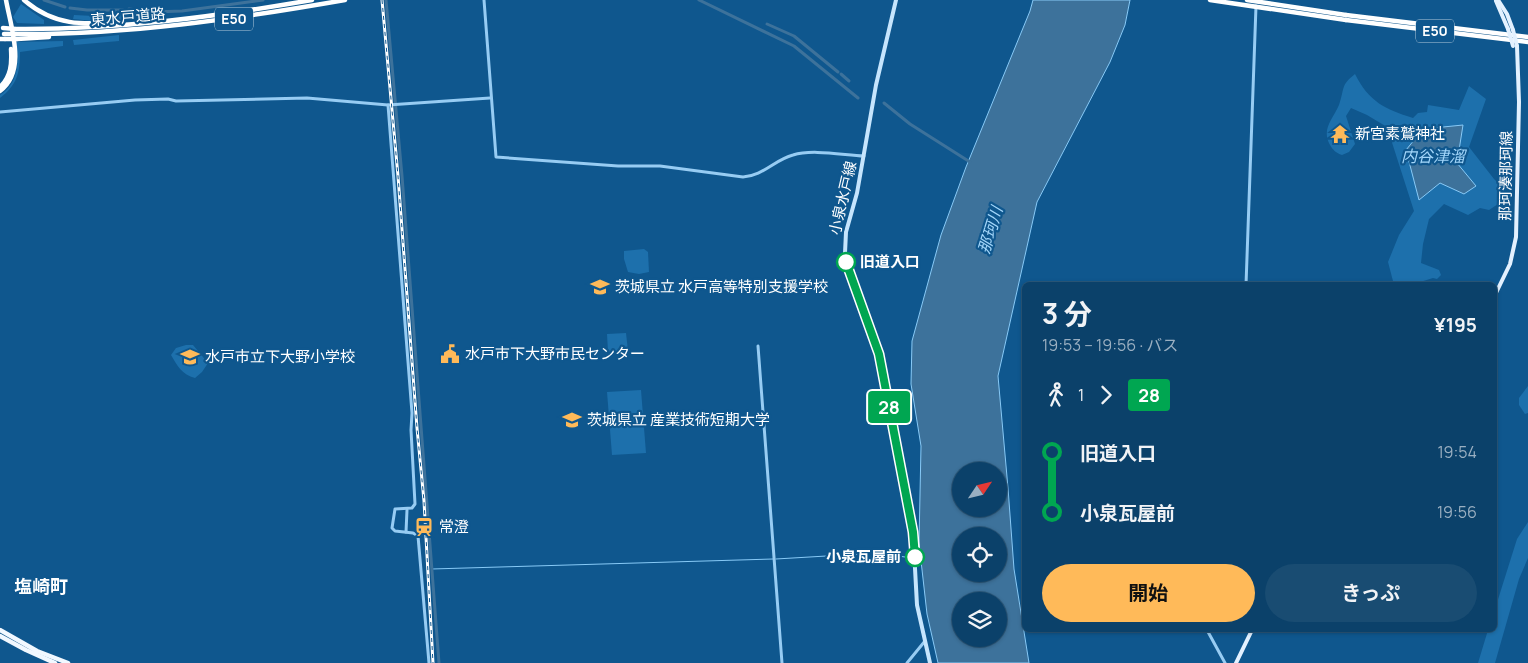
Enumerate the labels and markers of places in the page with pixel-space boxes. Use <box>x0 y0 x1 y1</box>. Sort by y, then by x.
temple icon: 新宮素鷲神社 <box>1329 123 1351 145</box>
place label: 新宮素鷲神社 <box>1355 123 1445 144</box>
place label: 旧道入口 <box>860 251 920 272</box>
marker: 旧道入口 <box>836 252 856 272</box>
school or university icon: 茨城県立 水戸高等特別支援学校 <box>589 276 611 298</box>
place label: 茨城県立 水戸高等特別支援学校 <box>615 276 828 297</box>
public building icon: 水戸市下大野市民センター <box>439 343 461 365</box>
place label: 水戸市下大野市民センター <box>465 343 645 364</box>
school or university icon: 水戸市立下大野小学校 <box>179 346 201 368</box>
place label: 水戸市立下大野小学校 <box>205 346 355 367</box>
school or university icon: 茨城県立 産業技術短期大学 <box>561 409 583 431</box>
place label: 茨城県立 産業技術短期大学 <box>587 409 770 430</box>
station icon: 常澄 <box>413 516 435 538</box>
place label: 常澄 <box>439 516 469 537</box>
place label: 小泉瓦屋前 <box>826 546 901 567</box>
marker: 小泉瓦屋前 <box>905 547 925 567</box>

